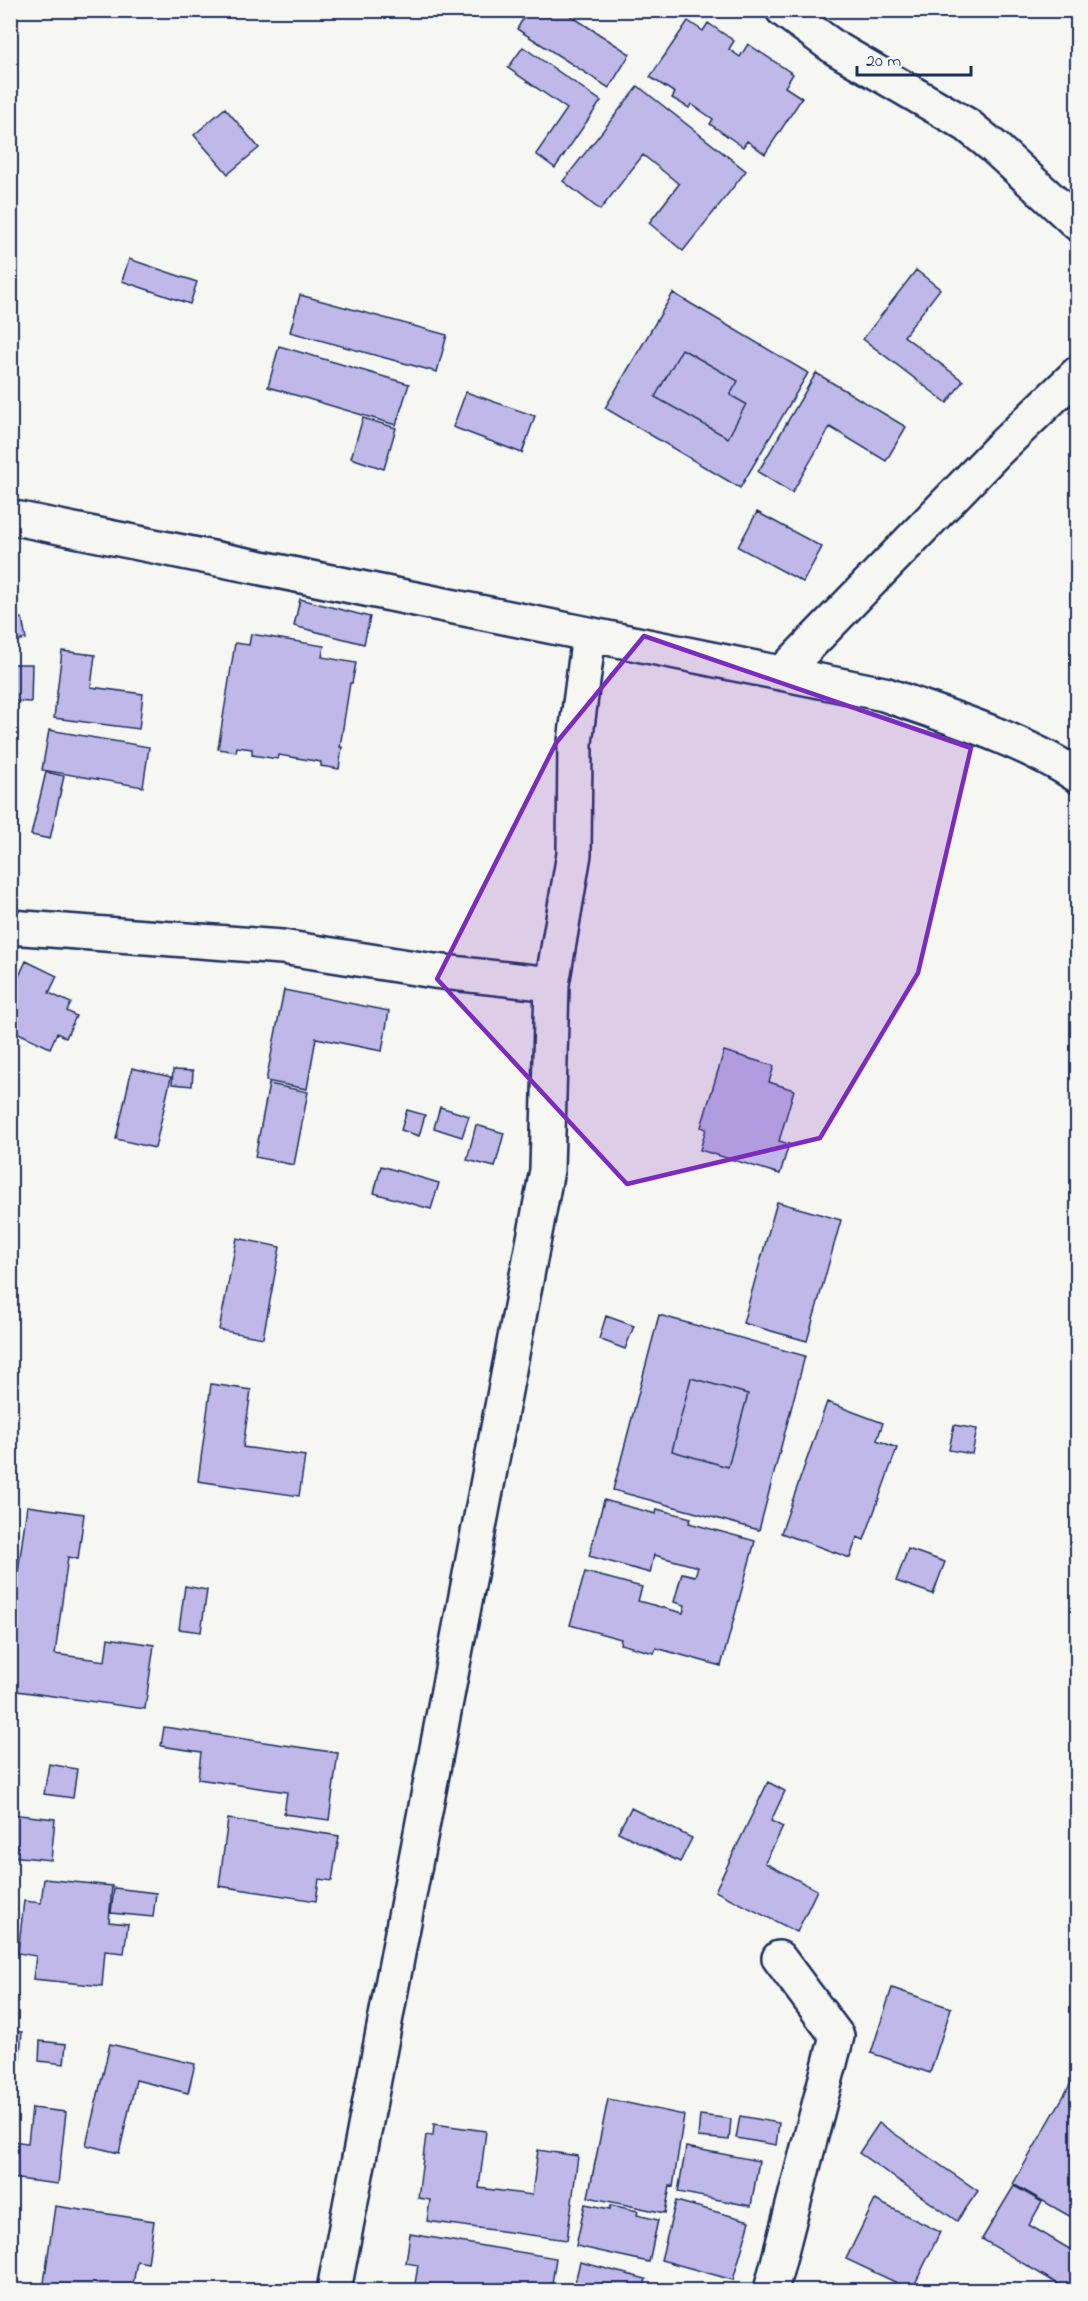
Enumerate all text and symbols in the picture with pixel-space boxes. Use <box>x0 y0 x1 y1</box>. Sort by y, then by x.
scale bar <box>857 39 971 77</box>
text: 20 m <box>866 49 901 75</box>

